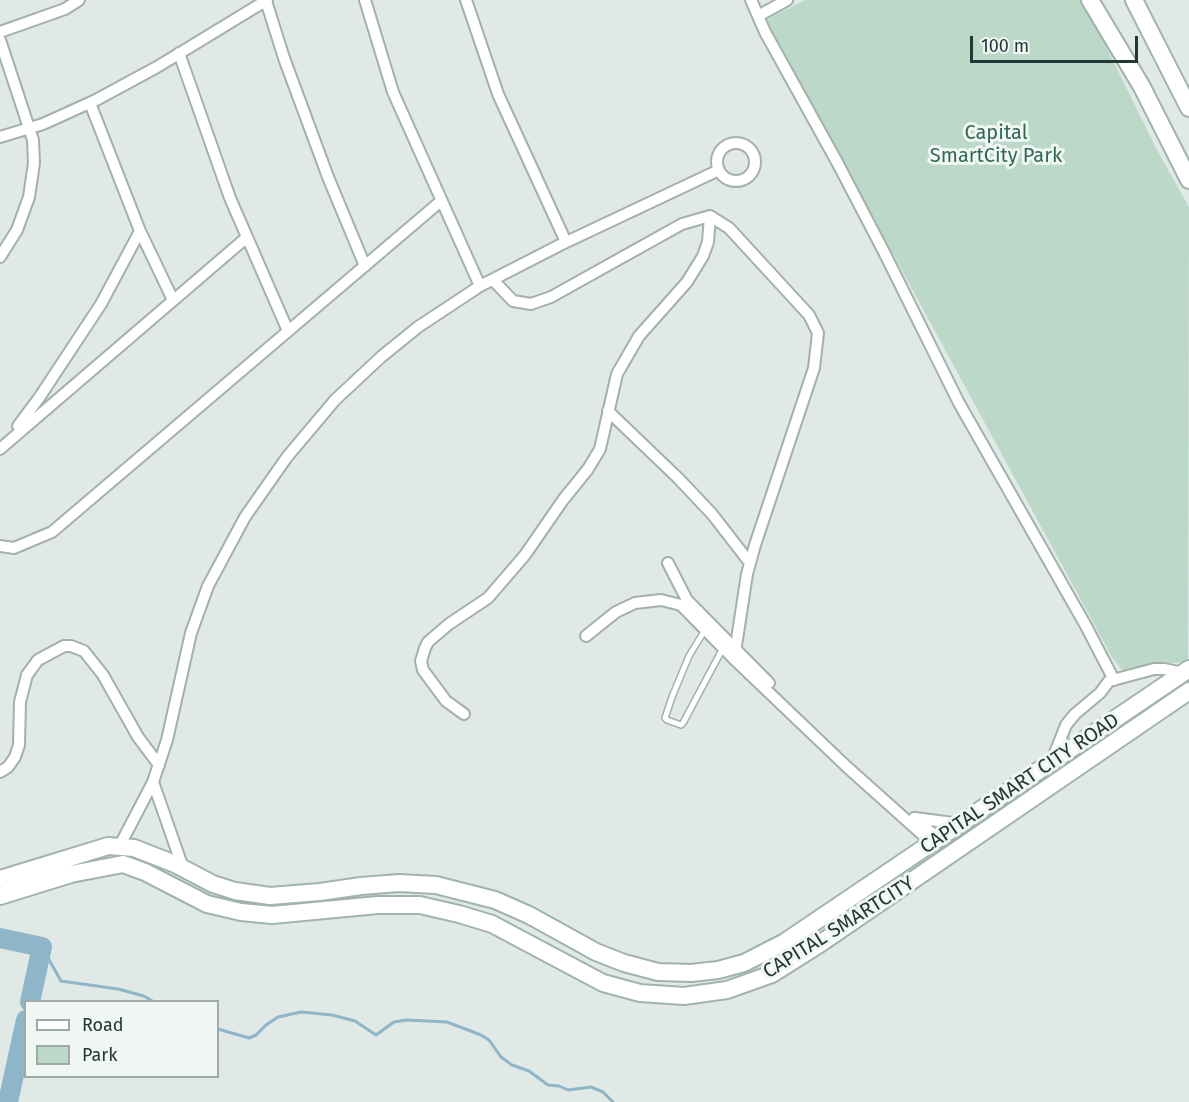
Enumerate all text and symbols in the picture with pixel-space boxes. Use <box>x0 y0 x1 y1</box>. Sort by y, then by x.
scale bar <box>973 24 1141 62</box>
text: 100 m <box>981 35 1029 57</box>
park label: Capital SmartCity Park <box>930 121 1062 168</box>
street label: CAPITAL SMART CITY ROAD <box>916 708 1124 860</box>
street label: CAPITAL SMARTCITY <box>759 872 919 984</box>
legend <box>24 1000 219 1078</box>
text: Road <box>82 1014 124 1036</box>
text: Park <box>82 1044 117 1066</box>

